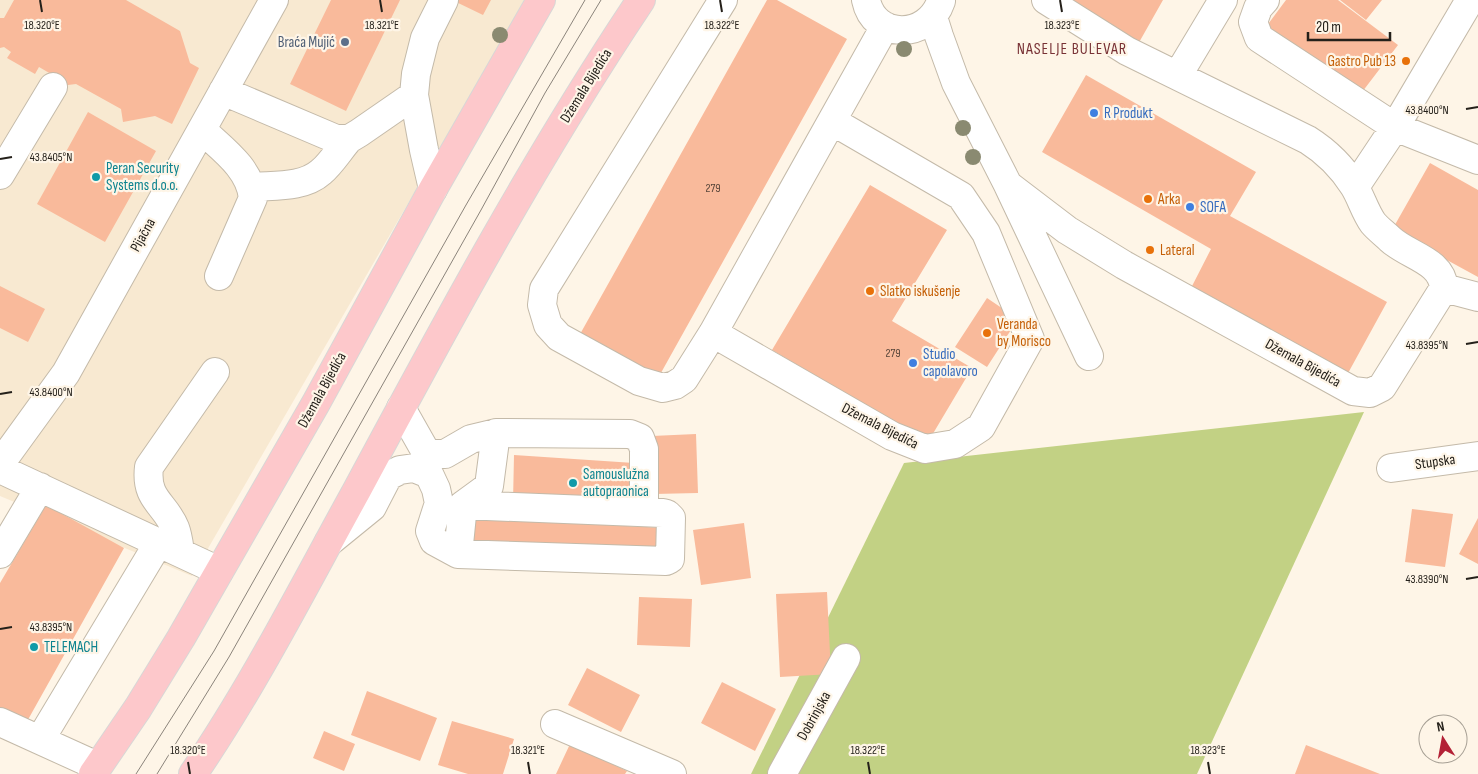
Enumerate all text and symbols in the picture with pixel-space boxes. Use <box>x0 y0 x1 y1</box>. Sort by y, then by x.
scale bar <box>1308 10 1390 42</box>
text: 18.320°E <box>24 18 60 33</box>
text: 18.321°E <box>365 18 399 33</box>
text: 18.322°E <box>704 18 740 33</box>
text: 18.323°E <box>1044 18 1080 33</box>
text: 20 m <box>1316 18 1341 37</box>
place label: Braća Mujić <box>278 33 335 52</box>
marker: Braća Mujić <box>339 36 351 48</box>
district label: NASELJE BULEVAR <box>1017 40 1127 59</box>
street label: Džemala Bijedića <box>556 45 616 127</box>
place label: Gastro Pub 13 <box>1327 52 1396 71</box>
marker: Gastro Pub 13 <box>1400 55 1412 67</box>
text: 43.8400°N <box>1405 103 1449 118</box>
place label: R Produkt <box>1104 104 1153 123</box>
marker: R Produkt <box>1088 107 1100 119</box>
text: 43.8405°N <box>30 150 72 165</box>
place label: Peran Security Systems d.o.o. <box>106 159 179 195</box>
marker: Peran Security Systems d.o.o. <box>90 171 102 183</box>
house number: 279 <box>705 181 721 196</box>
place label: Arka <box>1157 190 1181 209</box>
marker: Arka <box>1142 193 1154 205</box>
place label: SOFA <box>1200 198 1226 217</box>
marker: SOFA <box>1184 201 1196 213</box>
street label: Pijačna <box>126 215 160 255</box>
place label: Lateral <box>1160 241 1194 260</box>
marker: Lateral <box>1144 244 1156 256</box>
place label: Slatko iskušenje <box>880 282 960 301</box>
marker: Slatko iskušenje <box>864 285 876 297</box>
place label: Veranda by Morisco <box>997 315 1051 351</box>
marker: Veranda by Morisco <box>981 327 993 339</box>
street label: Džemala Bijedića <box>1262 334 1344 392</box>
text: 43.8395°N <box>1406 338 1448 353</box>
place label: Studio capolavoro <box>923 345 978 381</box>
house number: 279 <box>885 346 901 361</box>
street label: Džemala Bijedića <box>293 349 351 431</box>
marker: Studio capolavoro <box>907 357 919 369</box>
text: 43.8400°N <box>29 385 73 400</box>
street label: Džemala Bijedića <box>838 399 922 454</box>
street label: Stupska <box>1414 450 1457 474</box>
place label: Samouslužna autopraonica <box>583 465 650 501</box>
marker: Samouslužna autopraonica <box>567 477 579 489</box>
text: 43.8390°N <box>1406 572 1448 587</box>
text: 43.8395°N <box>30 620 72 635</box>
place label: TELEMACH <box>44 638 98 657</box>
marker: TELEMACH <box>28 641 40 653</box>
street label: Dobrinjska <box>793 688 835 744</box>
north arrow <box>1418 714 1468 764</box>
text: N <box>1435 718 1446 736</box>
text: 18.320°E <box>170 743 206 758</box>
text: 18.321°E <box>511 743 545 758</box>
text: 18.322°E <box>850 743 886 758</box>
text: 18.323°E <box>1190 743 1226 758</box>

